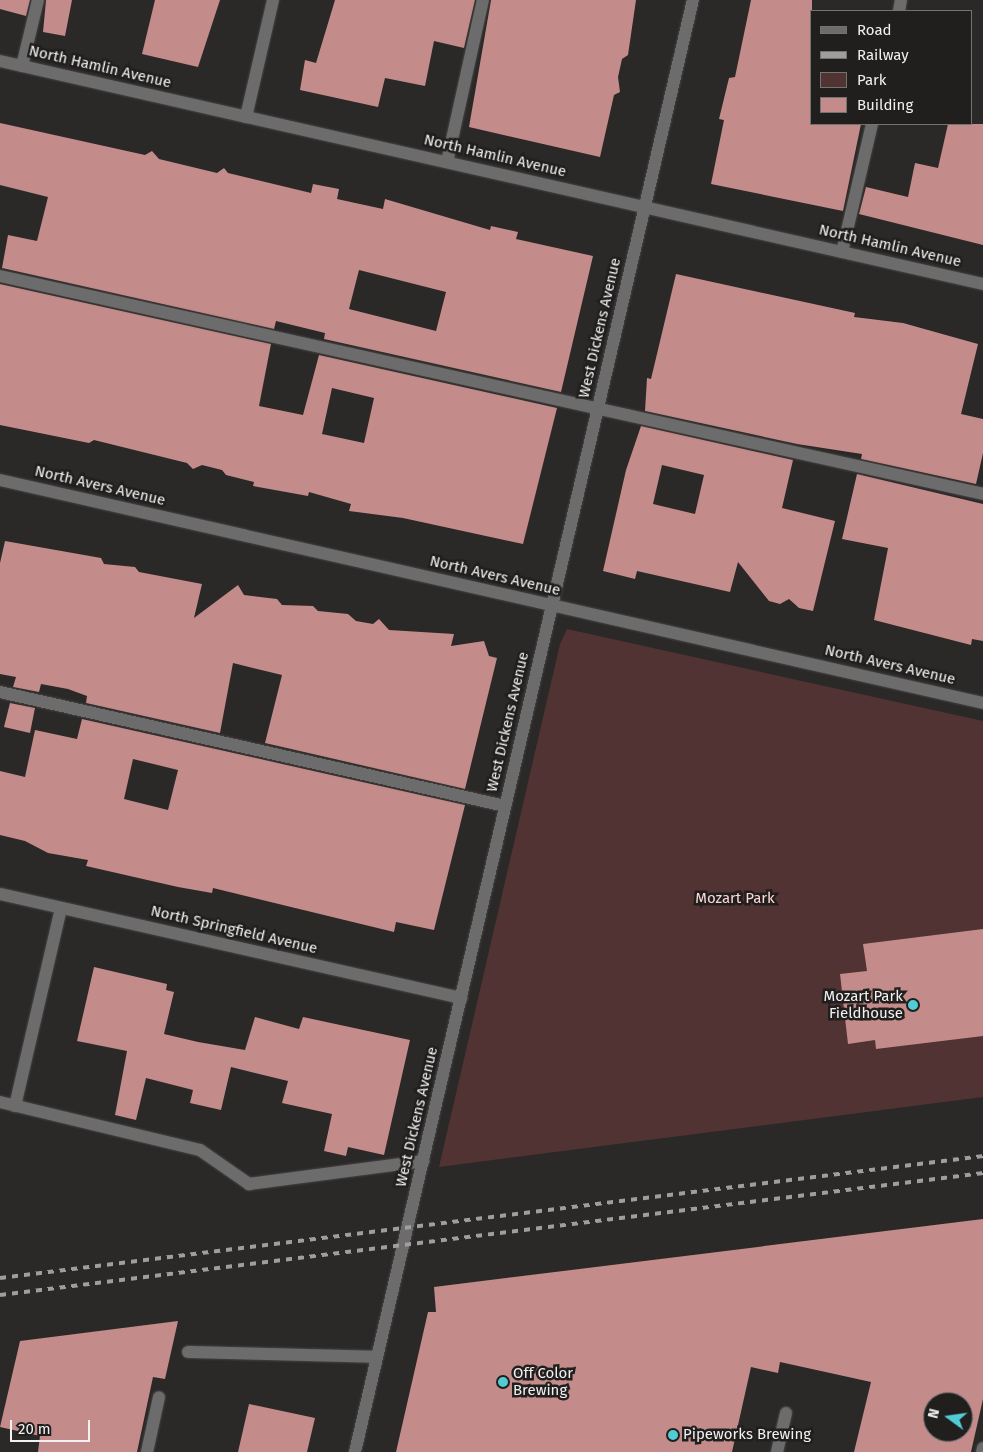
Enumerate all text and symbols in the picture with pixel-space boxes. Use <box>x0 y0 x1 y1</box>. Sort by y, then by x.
legend <box>810 10 973 125</box>
text: Road <box>857 21 892 39</box>
street label: North Hamlin Avenue <box>27 42 173 92</box>
text: Railway <box>857 46 909 64</box>
text: Park <box>857 71 887 89</box>
text: Building <box>857 96 913 114</box>
street label: North Hamlin Avenue <box>422 131 568 181</box>
street label: North Hamlin Avenue <box>817 221 963 271</box>
street label: West Dickens Avenue <box>575 256 625 400</box>
street label: North Avers Avenue <box>33 462 167 510</box>
street label: North Avers Avenue <box>428 552 562 600</box>
street label: North Avers Avenue <box>823 641 957 689</box>
street label: West Dickens Avenue <box>483 650 533 794</box>
park label: Mozart Park <box>695 890 775 908</box>
street label: North Springfield Avenue <box>149 902 319 958</box>
place label: Mozart Park Fieldhouse <box>823 987 903 1022</box>
marker: Mozart Park Fieldhouse <box>907 999 919 1011</box>
street label: West Dickens Avenue <box>392 1045 442 1189</box>
place label: Off Color Brewing <box>513 1364 573 1399</box>
marker: Off Color Brewing <box>497 1376 509 1388</box>
north arrow <box>923 1392 973 1442</box>
text: N <box>925 1407 943 1420</box>
scale bar <box>12 1410 92 1442</box>
text: 20 m <box>18 1420 51 1438</box>
place label: Pipeworks Brewing <box>683 1426 811 1444</box>
marker: Pipeworks Brewing <box>667 1429 679 1441</box>

